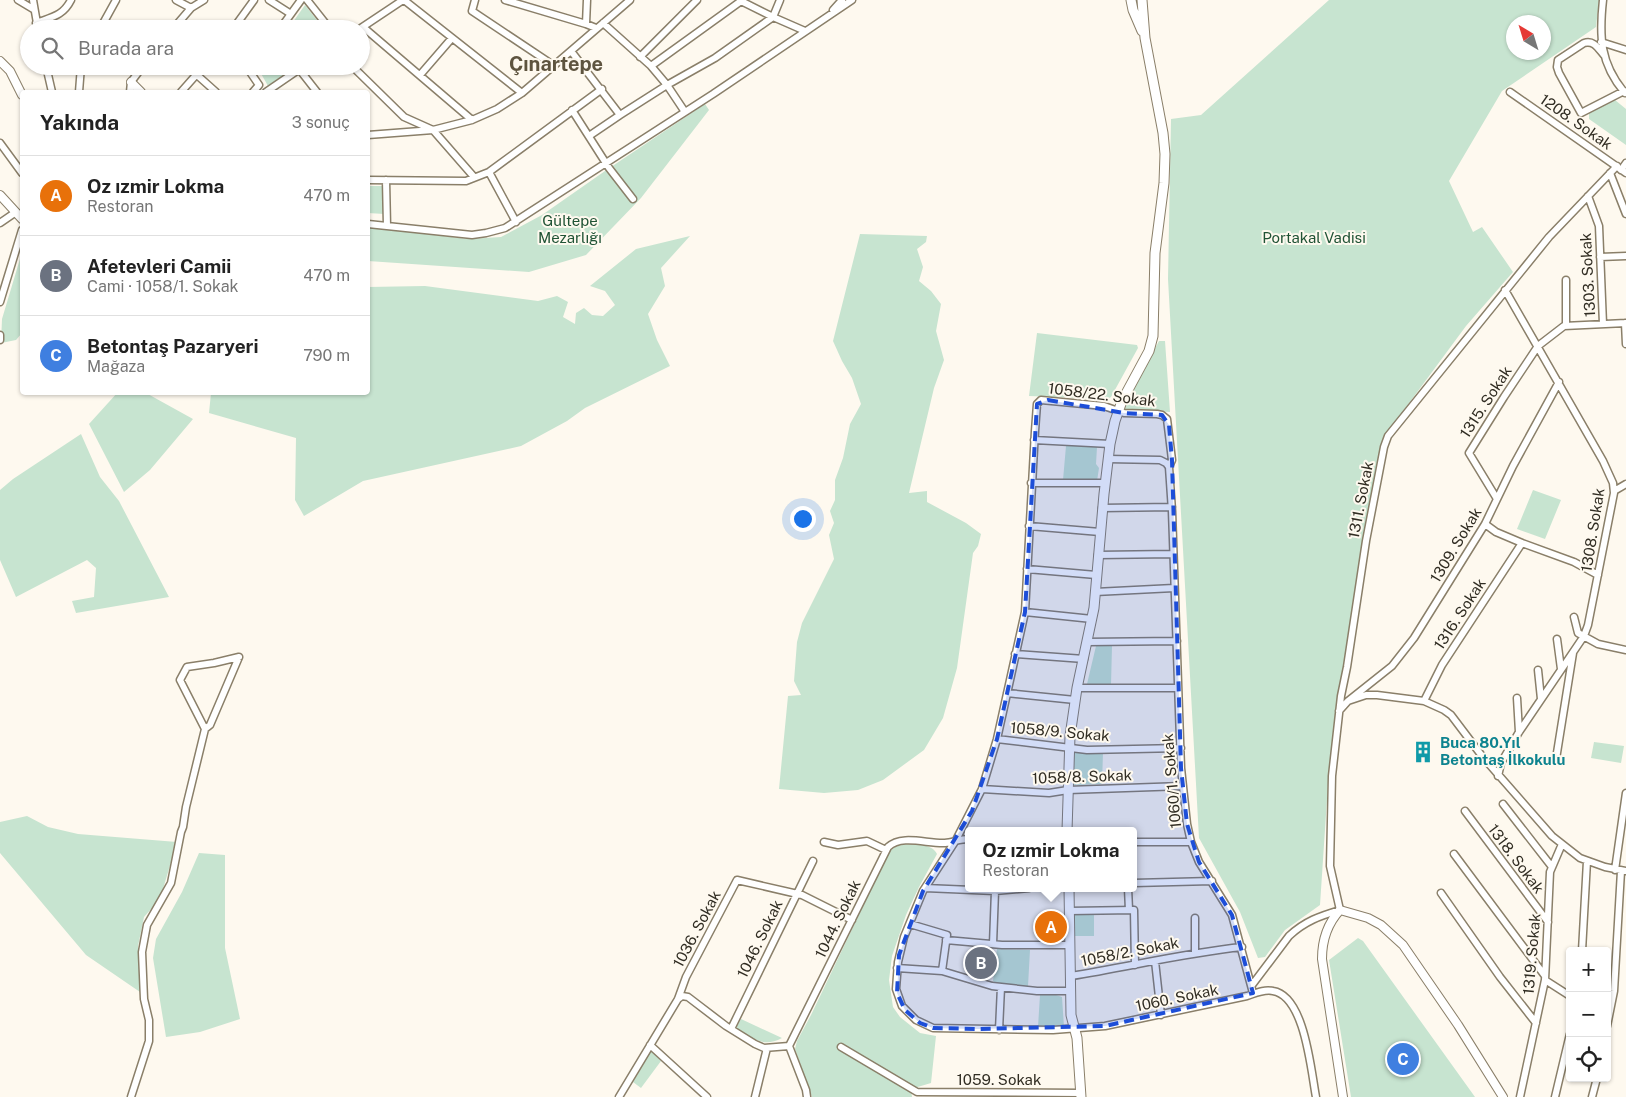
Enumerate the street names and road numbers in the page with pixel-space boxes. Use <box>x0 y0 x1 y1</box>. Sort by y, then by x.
street label: 1208. Sokak <box>1537 90 1616 153</box>
street label: 1303. Sokak <box>1577 232 1598 318</box>
street label: 1315. Sokak <box>1456 363 1515 441</box>
street label: 1058/22. Sokak <box>1047 379 1157 410</box>
street label: 1311. Sokak <box>1345 460 1376 540</box>
street label: 1308. Sokak <box>1577 487 1608 573</box>
street label: 1309. Sokak <box>1427 504 1485 585</box>
street label: 1316. Sokak <box>1430 575 1489 652</box>
street label: 1058/9. Sokak <box>1010 719 1110 744</box>
street label: 1060/1. Sokak <box>1159 733 1184 829</box>
street label: 1058/8. Sokak <box>1032 766 1132 787</box>
street label: 1318. Sokak <box>1485 821 1548 896</box>
street label: 1044. Sokak <box>811 877 864 960</box>
street label: 1036. Sokak <box>669 888 724 970</box>
street label: 1046. Sokak <box>733 897 786 980</box>
street label: 1319. Sokak <box>1519 913 1544 995</box>
street label: 1058/2. Sokak <box>1080 934 1180 969</box>
street label: 1060. Sokak <box>1134 980 1220 1015</box>
street label: 1059. Sokak <box>957 1071 1041 1088</box>

